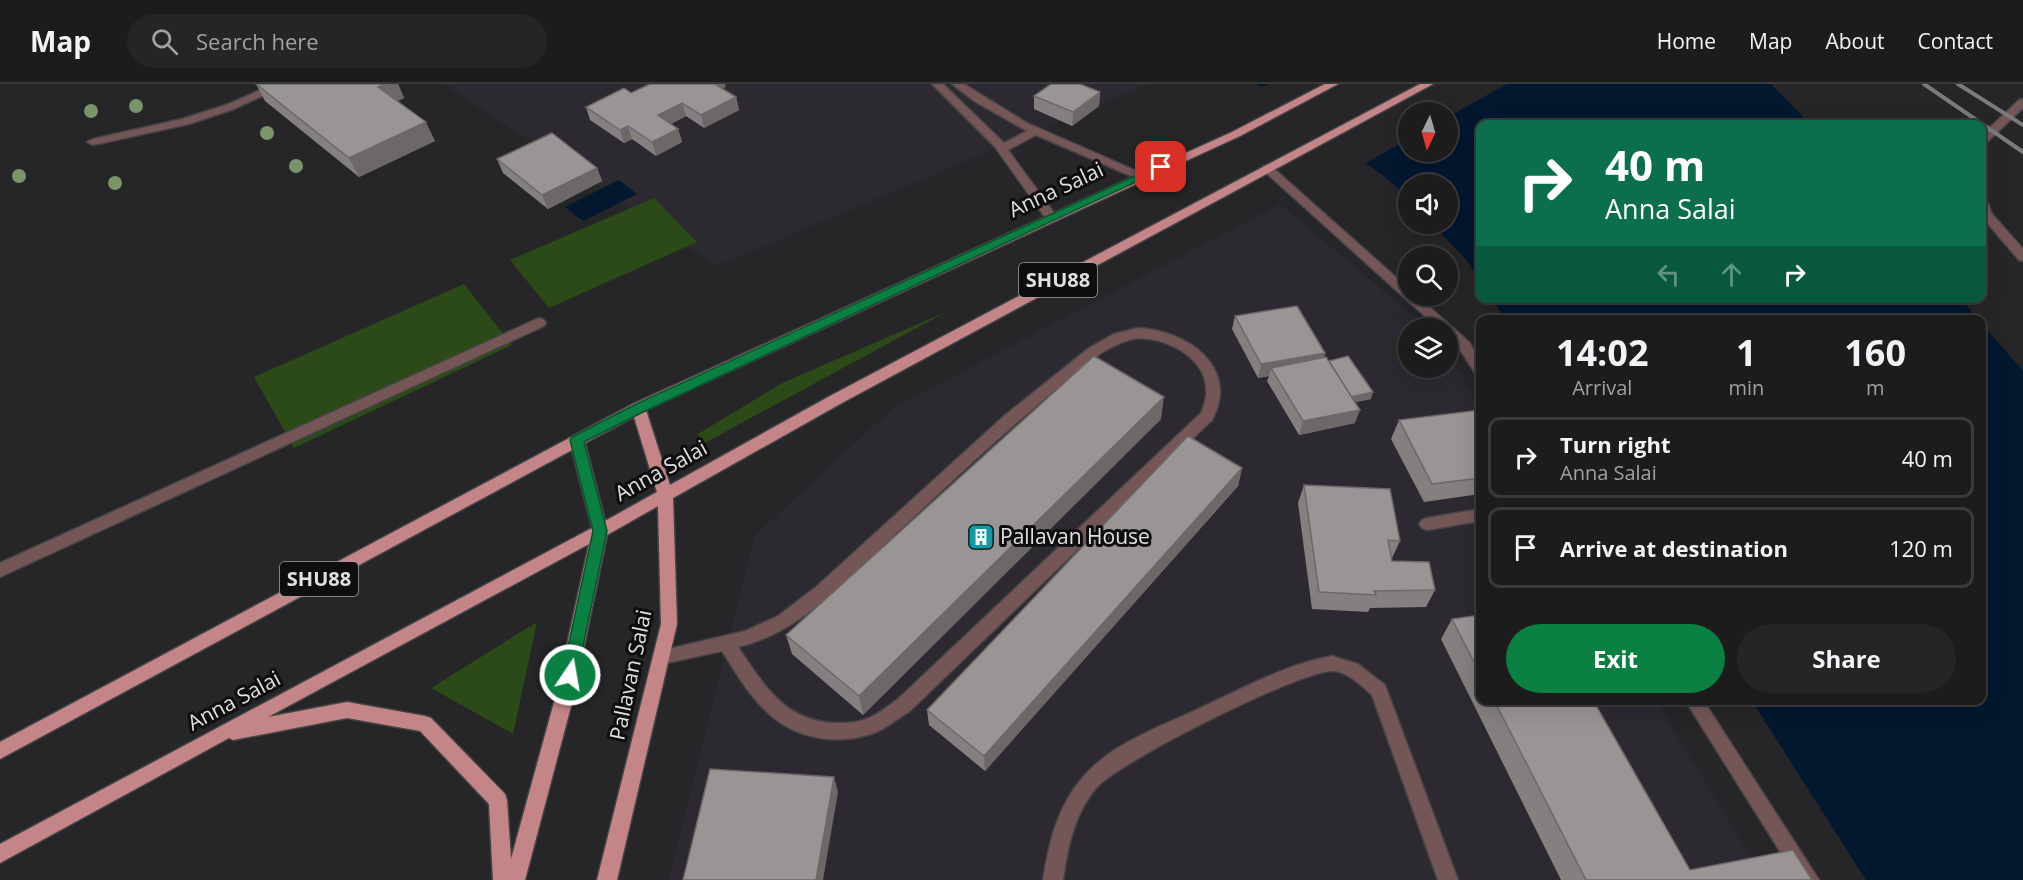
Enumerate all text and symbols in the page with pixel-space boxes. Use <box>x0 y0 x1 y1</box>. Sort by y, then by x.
search box <box>127 14 547 68</box>
text: Map <box>30 22 91 60</box>
icon: search <box>148 25 181 58</box>
text: Search here <box>196 26 319 56</box>
text: Home <box>1657 27 1716 55</box>
text: Map <box>1749 27 1792 55</box>
text: About <box>1825 27 1885 55</box>
text: Contact <box>1918 27 1993 55</box>
north arrow <box>1398 102 1458 162</box>
map controls <box>1398 102 1458 378</box>
text: 40 m <box>1605 136 1705 193</box>
pin <box>1135 141 1186 192</box>
icon: right <box>1506 144 1584 222</box>
icon: arrive <box>1144 150 1177 183</box>
street label: Anna Salai <box>1004 155 1108 223</box>
button: sound <box>1398 174 1458 234</box>
text: Anna Salai <box>1605 190 1736 227</box>
button: search <box>1398 246 1458 306</box>
icon: left <box>1652 258 1685 291</box>
icon: ahead <box>1715 258 1748 291</box>
icon: right <box>1778 258 1811 291</box>
road number: SHU88 <box>1019 263 1097 297</box>
button: layers <box>1398 318 1458 378</box>
text: 14:02 <box>1556 328 1649 377</box>
text: 1 <box>1736 328 1757 377</box>
text: 160 <box>1844 328 1906 377</box>
text: Arrival <box>1572 374 1632 401</box>
text: min <box>1728 374 1764 401</box>
text: m <box>1866 374 1884 401</box>
text: Turn right <box>1560 429 1671 459</box>
street label: Anna Salai <box>609 433 712 507</box>
icon: right <box>1509 441 1542 474</box>
text: 40 m <box>1902 443 1953 473</box>
text: Anna Salai <box>1560 459 1657 486</box>
building icon: Pallavan House <box>966 522 996 552</box>
place label: Pallavan House <box>1000 522 1150 550</box>
icon: arrive <box>1509 531 1542 564</box>
text: Arrive at destination <box>1560 533 1788 563</box>
text: 120 m <box>1889 533 1953 563</box>
road number: SHU88 <box>280 562 358 596</box>
street label: Pallavan Salai <box>603 607 657 743</box>
button: Exit <box>1506 624 1725 693</box>
button: Share <box>1737 624 1956 693</box>
position arrow <box>538 643 602 707</box>
street label: Anna Salai <box>182 664 285 736</box>

